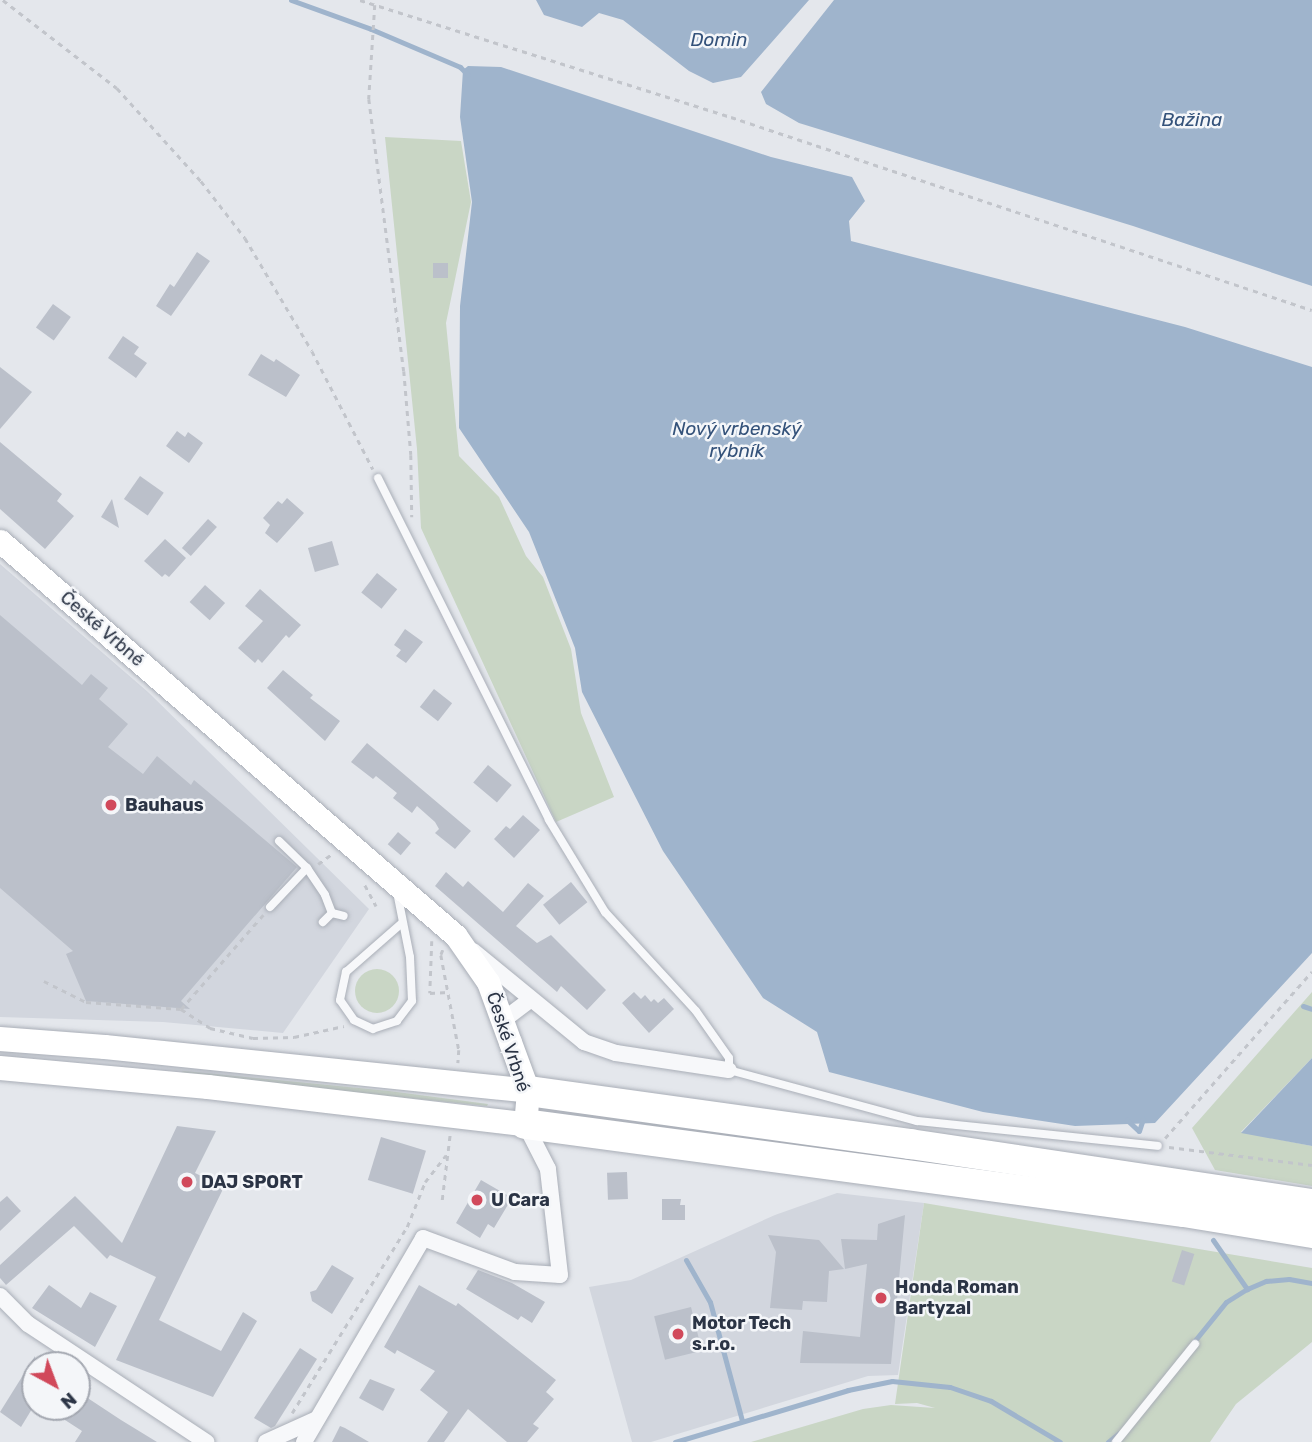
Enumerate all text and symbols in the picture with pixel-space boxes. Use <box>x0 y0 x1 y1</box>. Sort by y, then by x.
water label: Domin <box>691 29 747 51</box>
water label: Bažina <box>1162 109 1222 131</box>
water label: Nový vrbenský rybník <box>672 418 802 462</box>
street label: České Vrbné <box>56 587 148 671</box>
place label: Bauhaus <box>125 794 204 816</box>
marker: Bauhaus <box>103 797 119 813</box>
street label: České Vrbné <box>482 989 534 1095</box>
place label: DAJ SPORT <box>201 1171 303 1193</box>
marker: DAJ SPORT <box>179 1174 195 1190</box>
place label: U Cara <box>491 1189 550 1211</box>
marker: U Cara <box>469 1192 485 1208</box>
place label: Honda Roman Bartyzal <box>895 1277 1019 1320</box>
marker: Honda Roman Bartyzal <box>873 1290 889 1306</box>
place label: Motor Tech s.r.o. <box>692 1313 792 1356</box>
marker: Motor Tech s.r.o. <box>670 1326 686 1342</box>
north arrow <box>21 1351 91 1421</box>
text: N <box>56 1388 82 1414</box>

